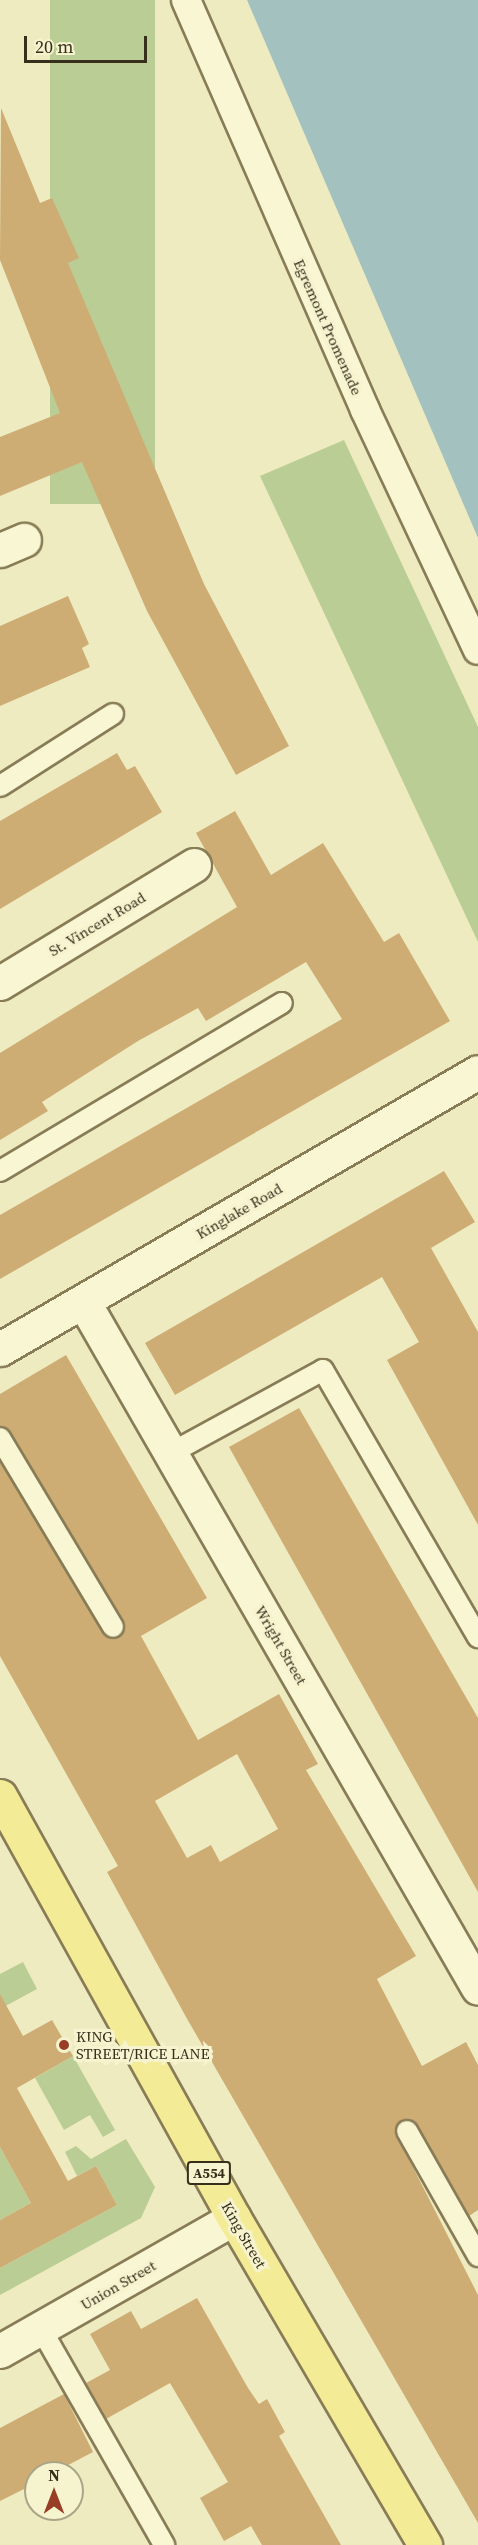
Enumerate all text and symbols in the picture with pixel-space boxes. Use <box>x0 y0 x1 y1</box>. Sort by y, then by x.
scale bar <box>27 24 150 62</box>
text: 20 m <box>35 34 73 59</box>
street label: Egremont Promenade <box>290 256 366 398</box>
street label: St. Vincent Road <box>45 888 149 960</box>
street label: Kinglake Road <box>193 1179 285 1243</box>
street label: Wright Street <box>251 1602 311 1688</box>
place label: KING STREET/RICE LANE <box>76 2027 209 2062</box>
marker: KING STREET/RICE LANE <box>57 2038 71 2052</box>
road number: A554 <box>186 2162 232 2184</box>
street label: King Street <box>218 2199 270 2271</box>
street label: Union Street <box>77 2256 159 2314</box>
north arrow <box>24 2461 84 2521</box>
text: N <box>48 2464 60 2486</box>

